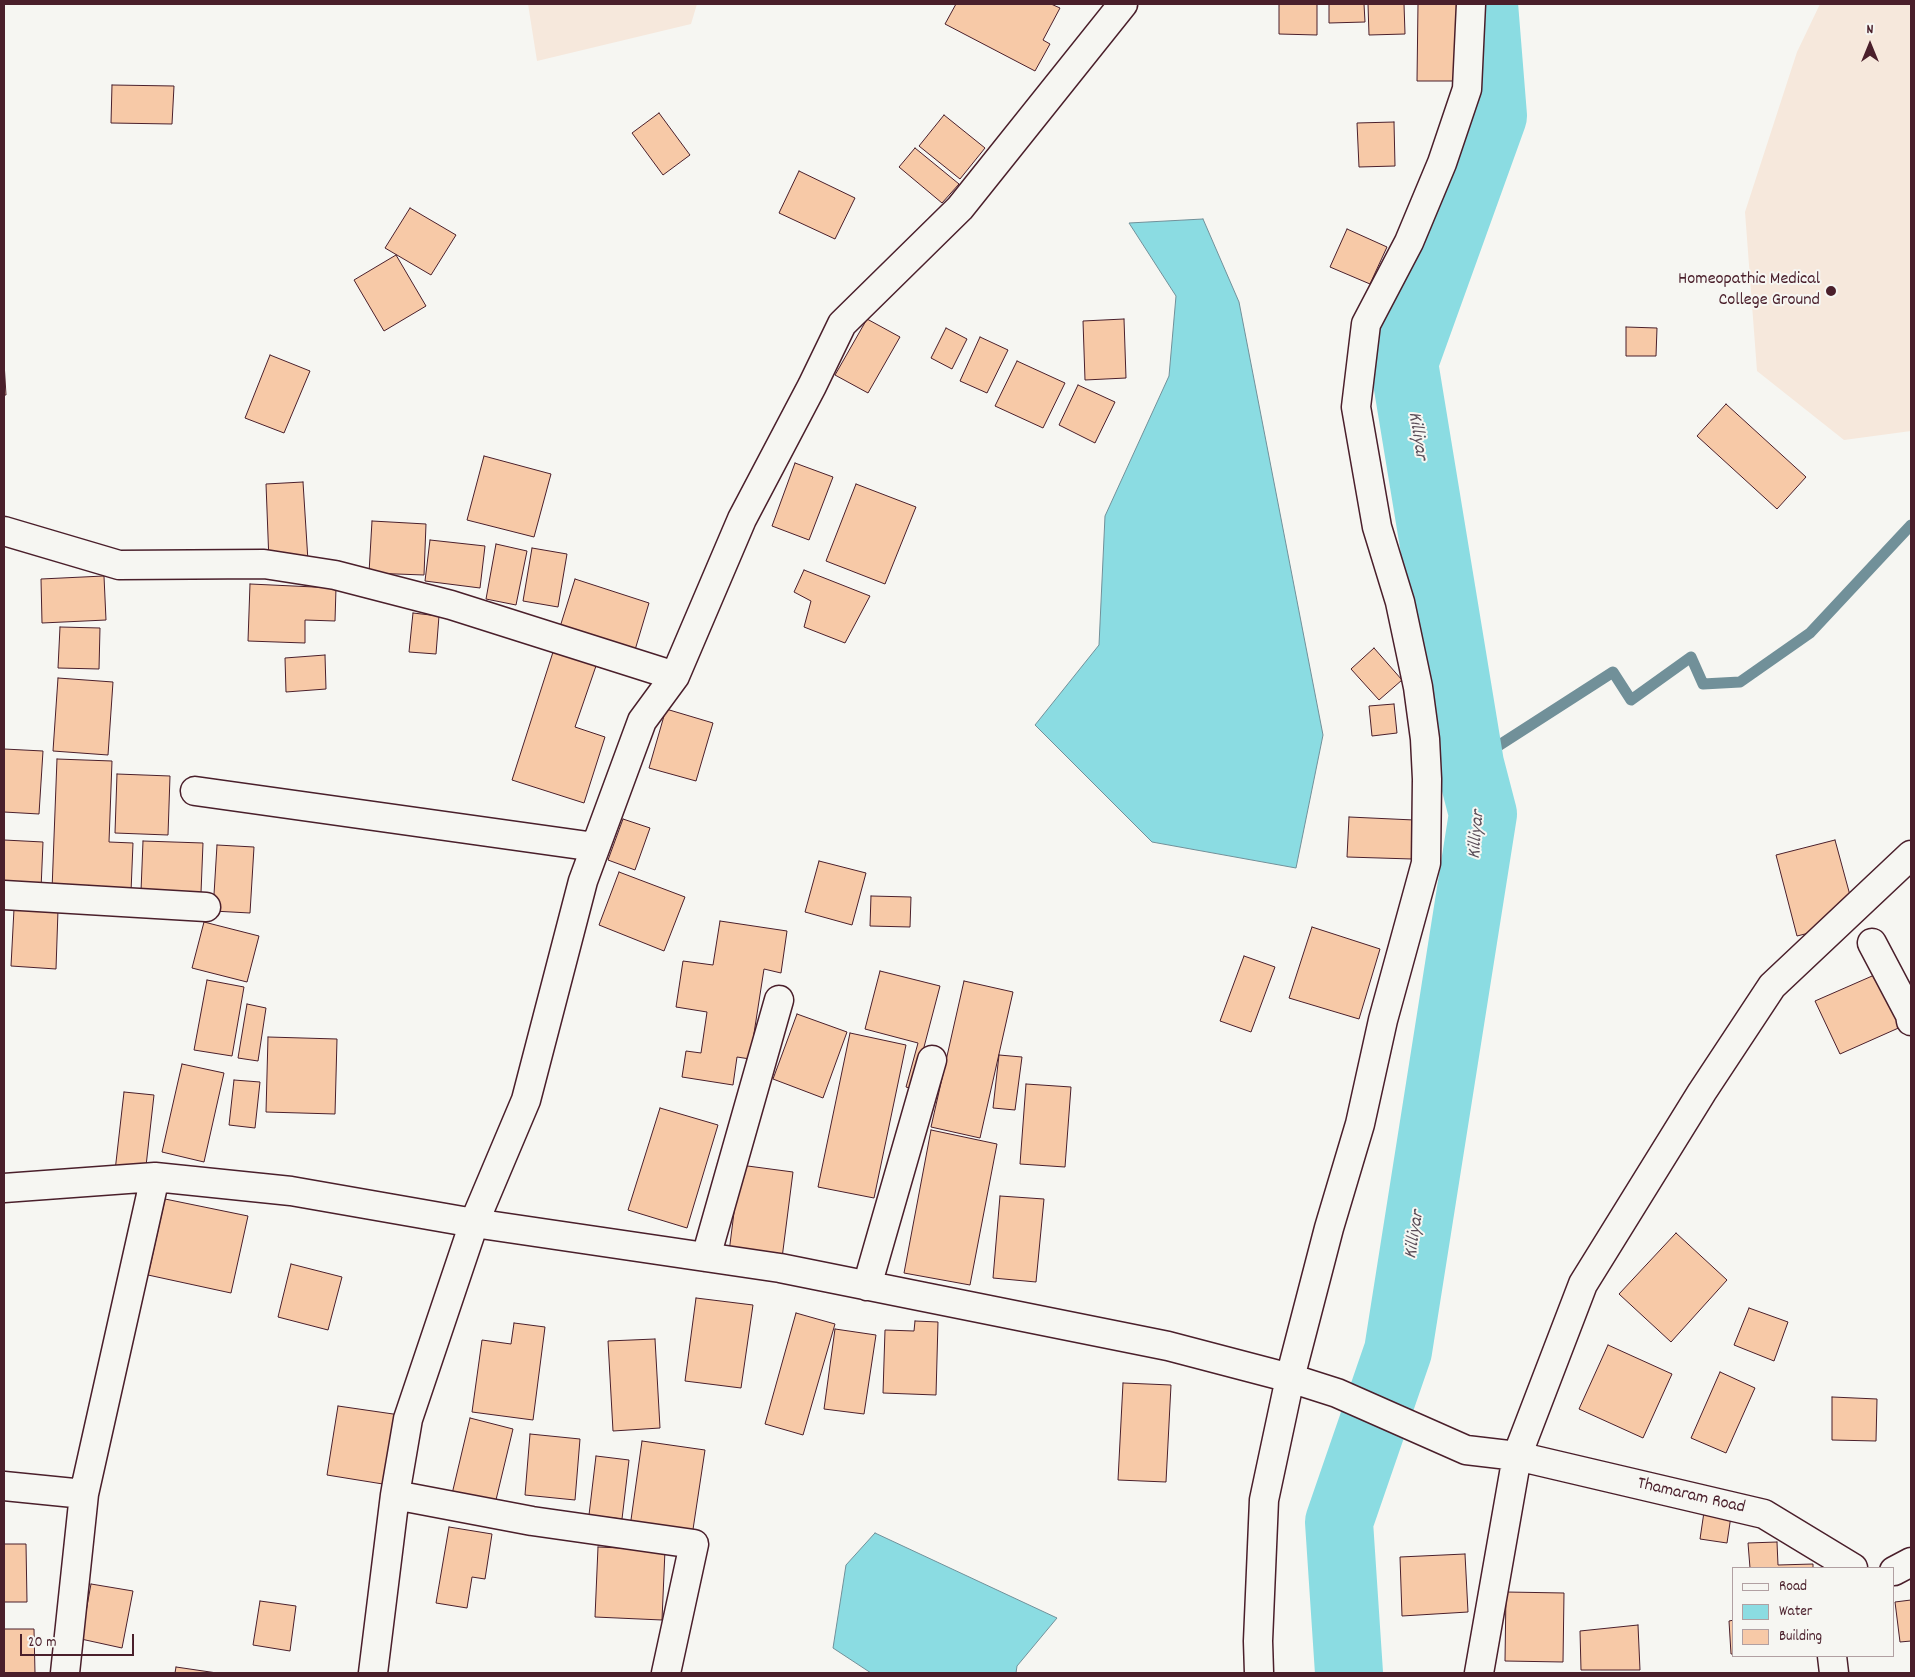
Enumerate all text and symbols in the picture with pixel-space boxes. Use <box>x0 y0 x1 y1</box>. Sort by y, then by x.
north arrow <box>1845 20 1895 70</box>
text: N <box>1867 20 1873 40</box>
place label: Homeopathic Medical College Ground <box>1678 270 1820 312</box>
marker: Homeopathic Medical College Ground <box>1824 284 1838 298</box>
water label: Killiyar <box>1401 410 1431 462</box>
water label: Killiyar <box>1465 810 1491 860</box>
water label: Killiyar <box>1401 1209 1431 1261</box>
street label: Thamaram Road <box>1635 1474 1747 1520</box>
legend <box>1732 1567 1895 1657</box>
text: Road <box>1779 1576 1807 1598</box>
text: Water <box>1779 1601 1812 1623</box>
scale bar <box>22 1624 136 1656</box>
text: Building <box>1779 1626 1822 1648</box>
text: 20 m <box>28 1632 56 1654</box>

